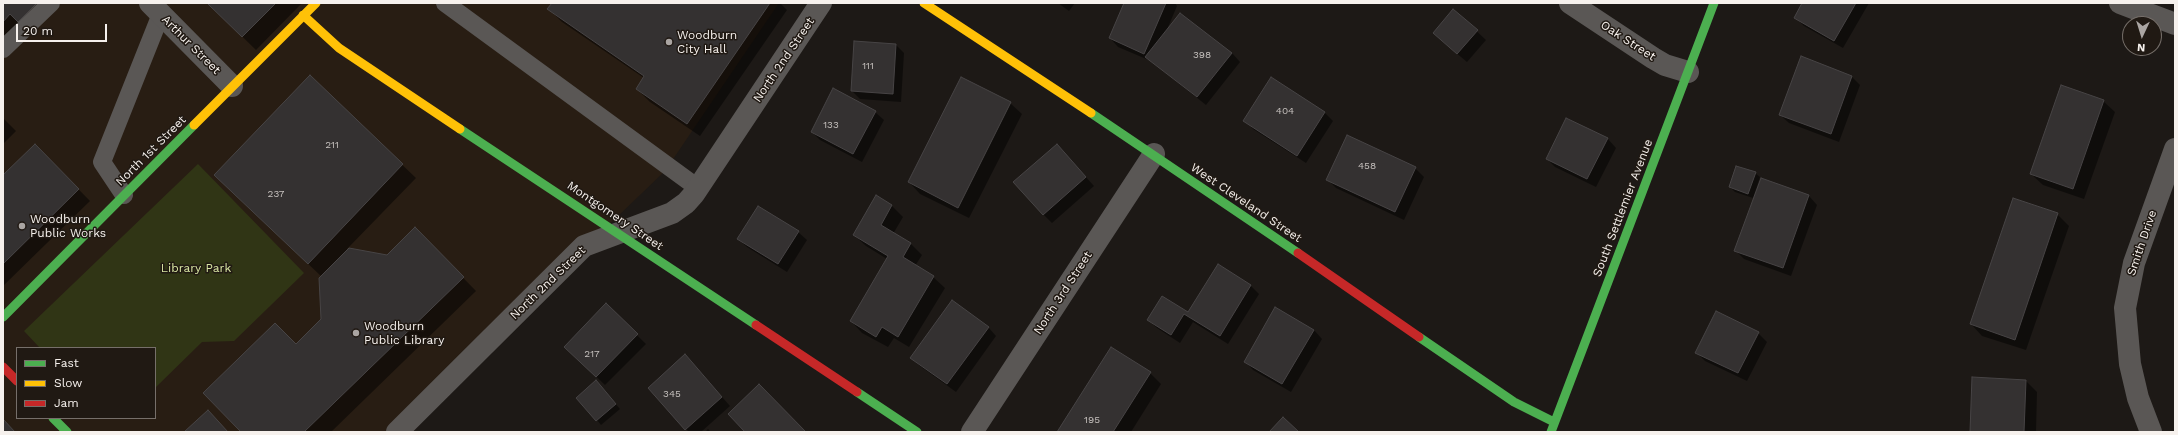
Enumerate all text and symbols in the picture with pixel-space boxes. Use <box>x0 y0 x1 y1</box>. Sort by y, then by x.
street label: Arthur Street <box>159 13 223 77</box>
street label: North 2nd Street <box>750 15 818 105</box>
scale bar <box>18 16 109 42</box>
north arrow <box>2122 16 2162 56</box>
street label: Oak Street <box>1598 18 1658 64</box>
text: 20 m <box>23 24 53 38</box>
place label: Woodburn City Hall <box>677 28 737 56</box>
marker: Woodburn City Hall <box>664 37 674 47</box>
text: N <box>2137 41 2146 54</box>
house number: 398 <box>1193 49 1211 61</box>
house number: 111 <box>862 60 874 72</box>
house number: 404 <box>1276 105 1294 117</box>
street label: North 1st Street <box>113 113 189 189</box>
house number: 133 <box>823 119 839 131</box>
street label: South Settlemier Avenue <box>1590 137 1656 279</box>
house number: 211 <box>325 139 339 151</box>
street label: West Cleveland Street <box>1188 160 1304 246</box>
house number: 458 <box>1358 160 1376 172</box>
street label: Montgomery Street <box>564 178 666 254</box>
house number: 237 <box>268 188 284 200</box>
street label: Smith Drive <box>2124 208 2160 278</box>
place label: Woodburn Public Works <box>30 212 106 240</box>
marker: Woodburn Public Works <box>17 221 27 231</box>
street label: North 2nd Street <box>507 243 589 323</box>
street label: North 3rd Street <box>1031 249 1095 337</box>
park label: Library Park <box>161 261 231 275</box>
place label: Woodburn Public Library <box>364 319 444 347</box>
marker: Woodburn Public Library <box>351 328 361 338</box>
legend <box>16 347 156 419</box>
house number: 217 <box>584 348 600 360</box>
text: Fast <box>54 356 79 370</box>
text: Slow <box>54 376 82 390</box>
house number: 345 <box>663 388 681 400</box>
text: Jam <box>54 396 79 410</box>
house number: 195 <box>1084 414 1100 426</box>

